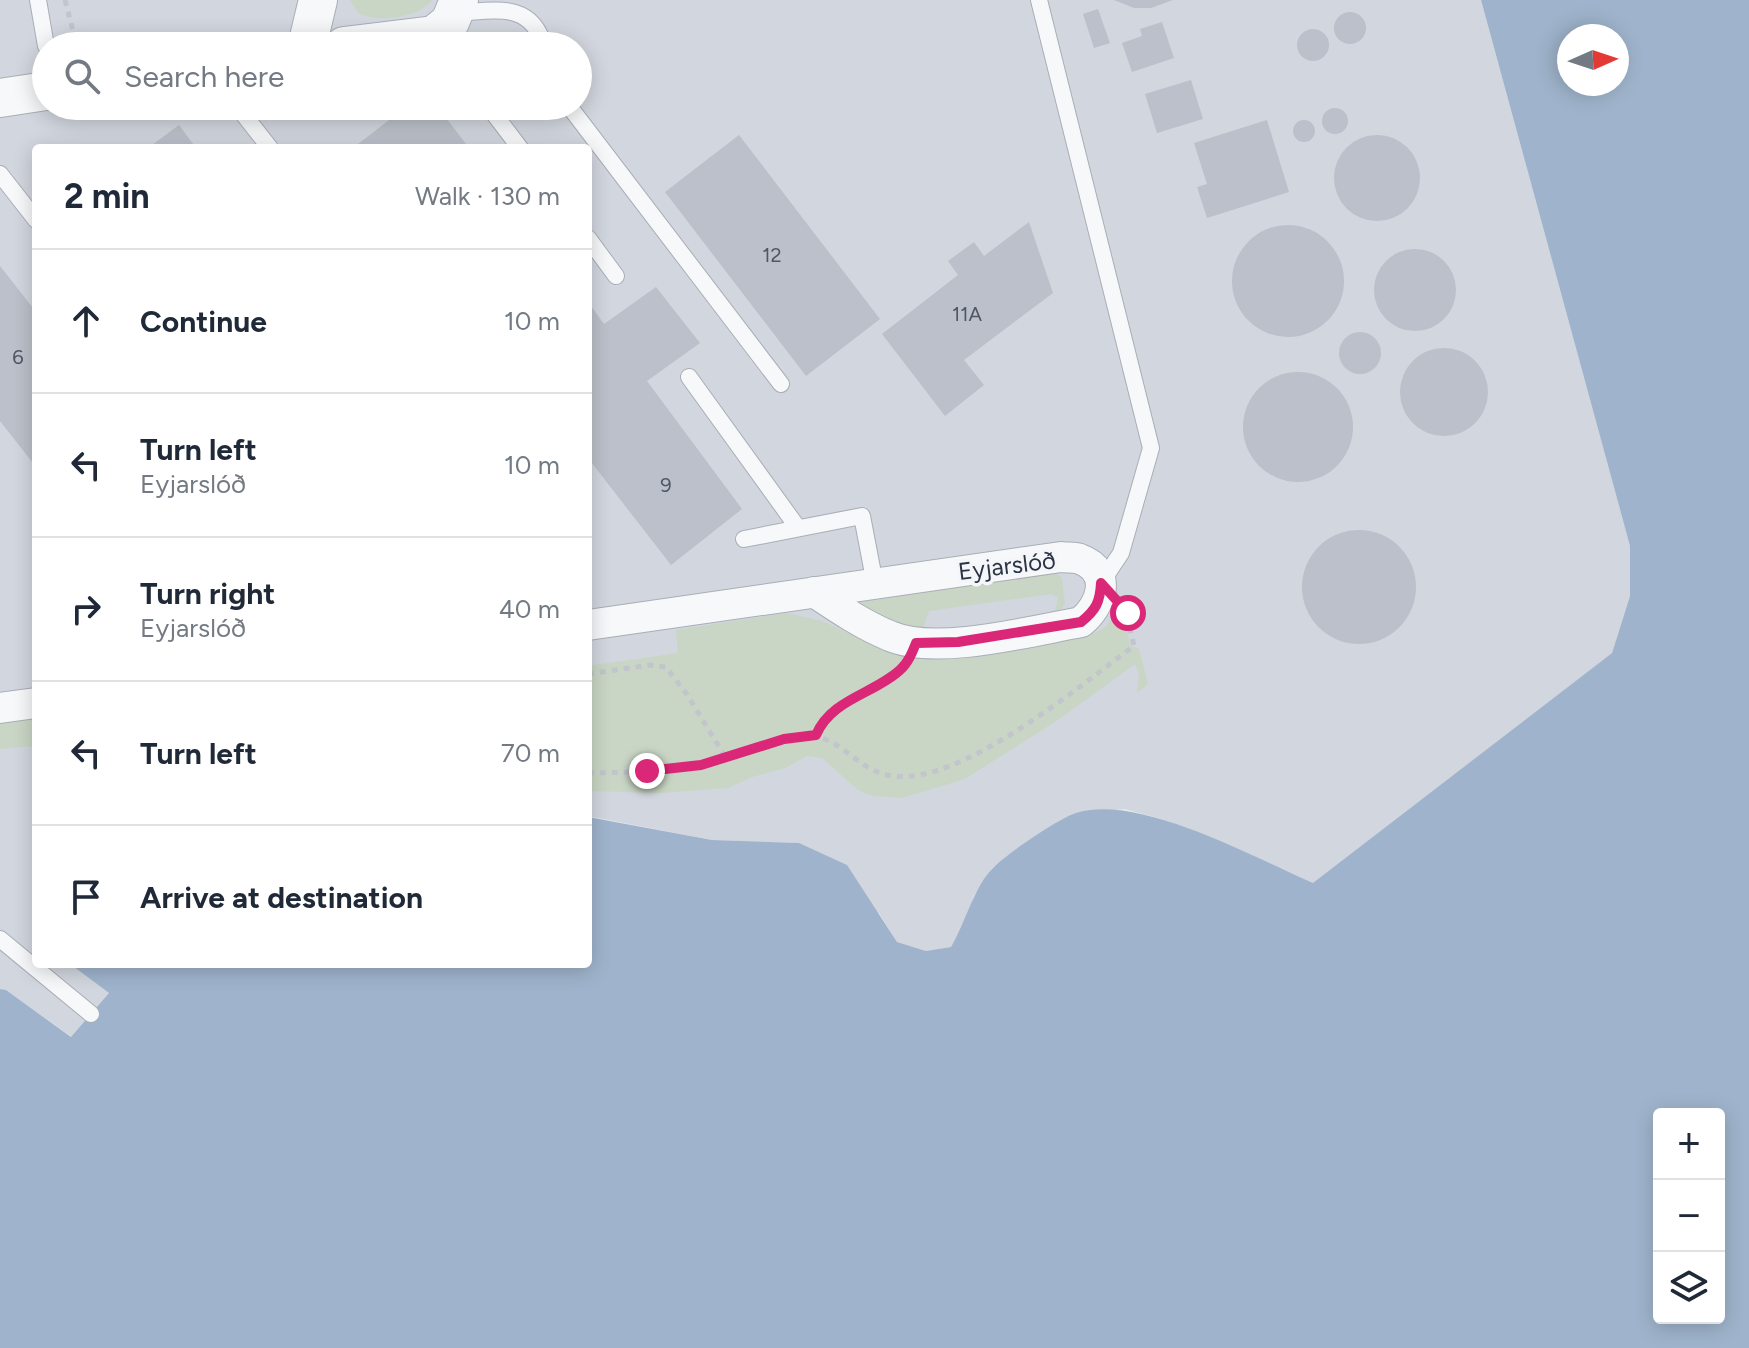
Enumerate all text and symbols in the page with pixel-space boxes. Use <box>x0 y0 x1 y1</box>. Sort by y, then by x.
north arrow <box>1557 24 1629 96</box>
search box <box>32 32 592 120</box>
icon: search <box>60 54 104 98</box>
text: Search here <box>124 58 284 95</box>
text: 2 min <box>64 176 150 217</box>
text: Walk · 130 m <box>415 180 560 212</box>
house number: 12 <box>762 243 782 267</box>
icon: ahead <box>64 299 108 343</box>
house number: 11A <box>952 302 982 326</box>
text: Continue <box>140 303 267 340</box>
text: 10 m <box>504 305 560 337</box>
house number: 6 <box>12 345 24 369</box>
text: Turn left <box>140 431 257 468</box>
icon: left <box>64 443 108 487</box>
text: 10 m <box>504 449 560 481</box>
text: Eyjarslóð <box>140 468 246 500</box>
house number: 9 <box>660 473 672 497</box>
street label: Eyjarslóð <box>957 545 1057 586</box>
text: Turn right <box>140 575 275 612</box>
icon: right <box>64 587 108 631</box>
text: 40 m <box>499 593 560 625</box>
route start <box>1110 595 1146 631</box>
text: Eyjarslóð <box>140 612 246 644</box>
icon: left <box>64 731 108 775</box>
text: Turn left <box>140 735 257 772</box>
text: 70 m <box>501 737 560 769</box>
route end <box>629 753 665 789</box>
icon: arrive <box>64 875 108 919</box>
text: Arrive at destination <box>140 879 423 916</box>
map controls <box>1653 1108 1725 1324</box>
button: + <box>1653 1108 1725 1180</box>
button: − <box>1653 1180 1725 1252</box>
button: layers <box>1653 1252 1725 1324</box>

